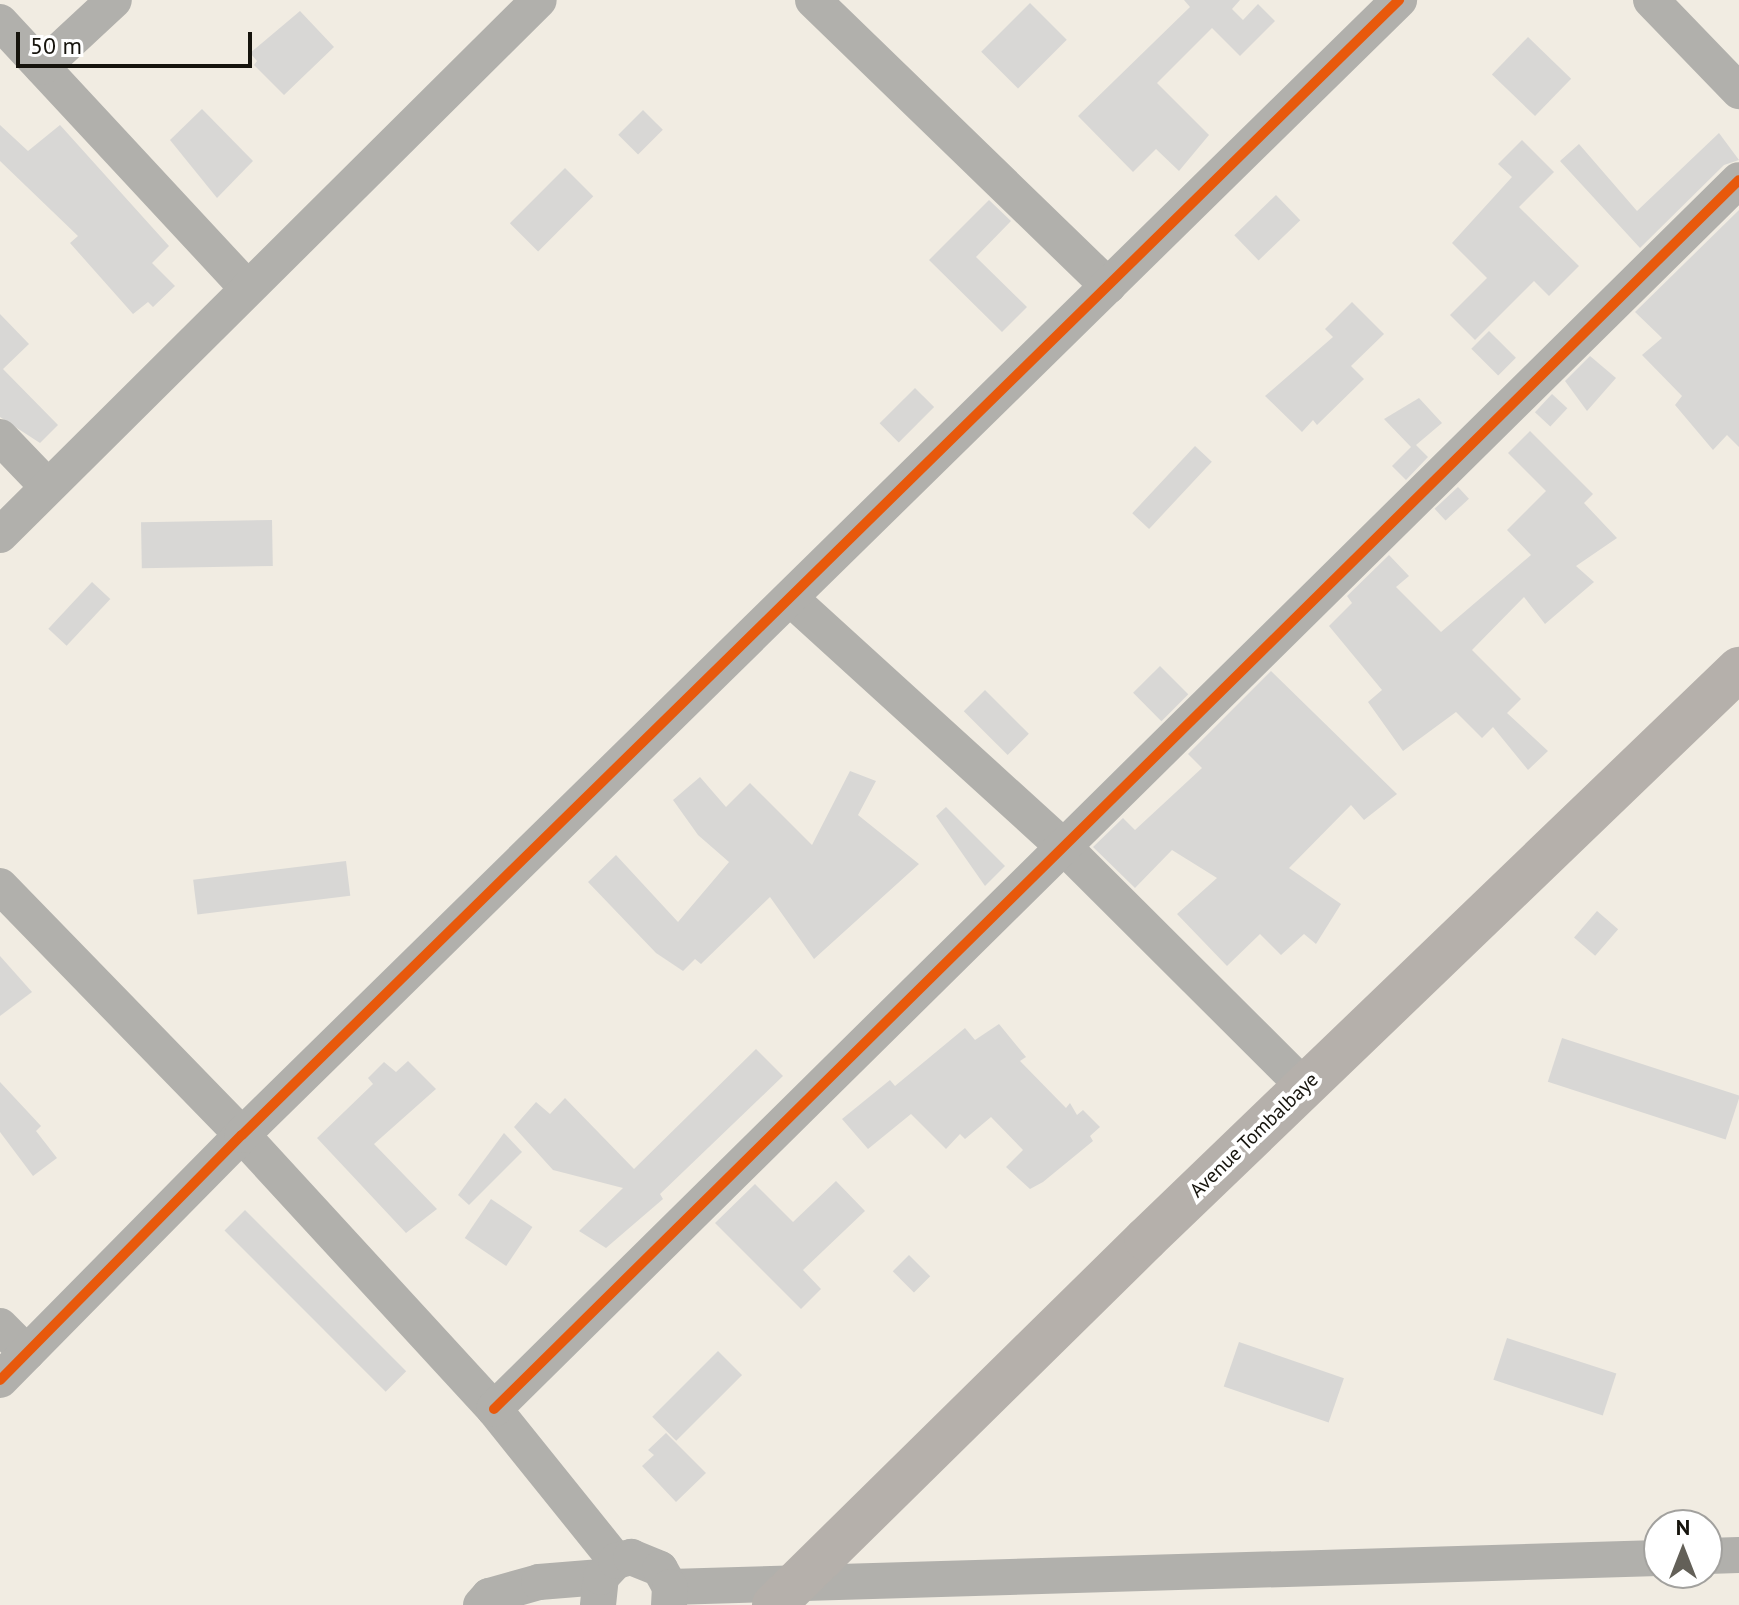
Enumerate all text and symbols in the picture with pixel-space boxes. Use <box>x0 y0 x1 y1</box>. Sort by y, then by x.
scale bar <box>20 16 256 66</box>
text: 50 m <box>30 30 82 61</box>
street label: Avenue Tombalbaye <box>1185 1067 1323 1203</box>
north arrow <box>1643 1509 1723 1589</box>
text: N <box>1676 1513 1690 1541</box>

